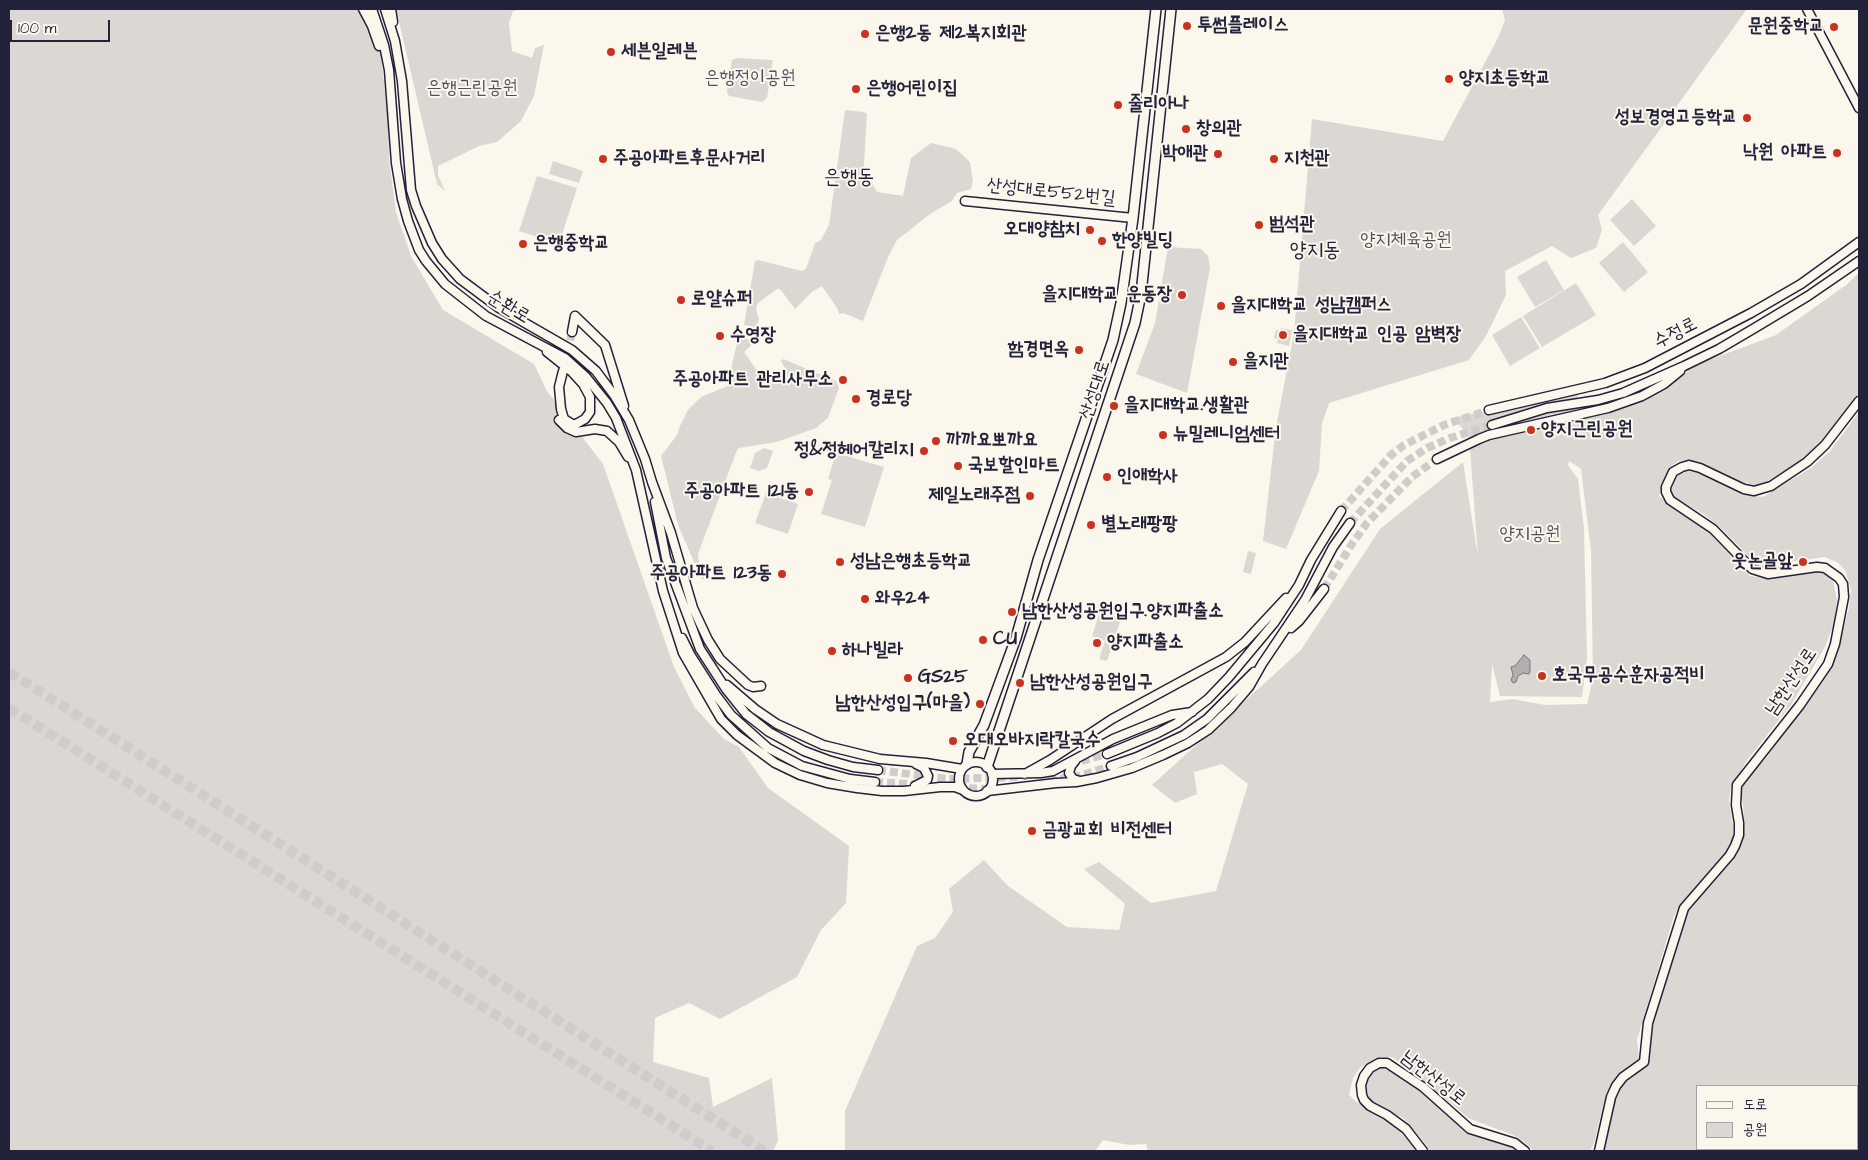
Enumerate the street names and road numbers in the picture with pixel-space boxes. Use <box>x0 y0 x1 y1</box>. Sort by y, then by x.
street label: 산성대로552번길 <box>985 175 1117 211</box>
street label: 순환로 <box>482 286 534 330</box>
street label: 수정로 <box>1650 313 1702 355</box>
street label: 산성대로 <box>1076 357 1116 423</box>
street label: 남한산성로 <box>1761 644 1823 720</box>
street label: 남한산성로 <box>1396 1046 1470 1112</box>

